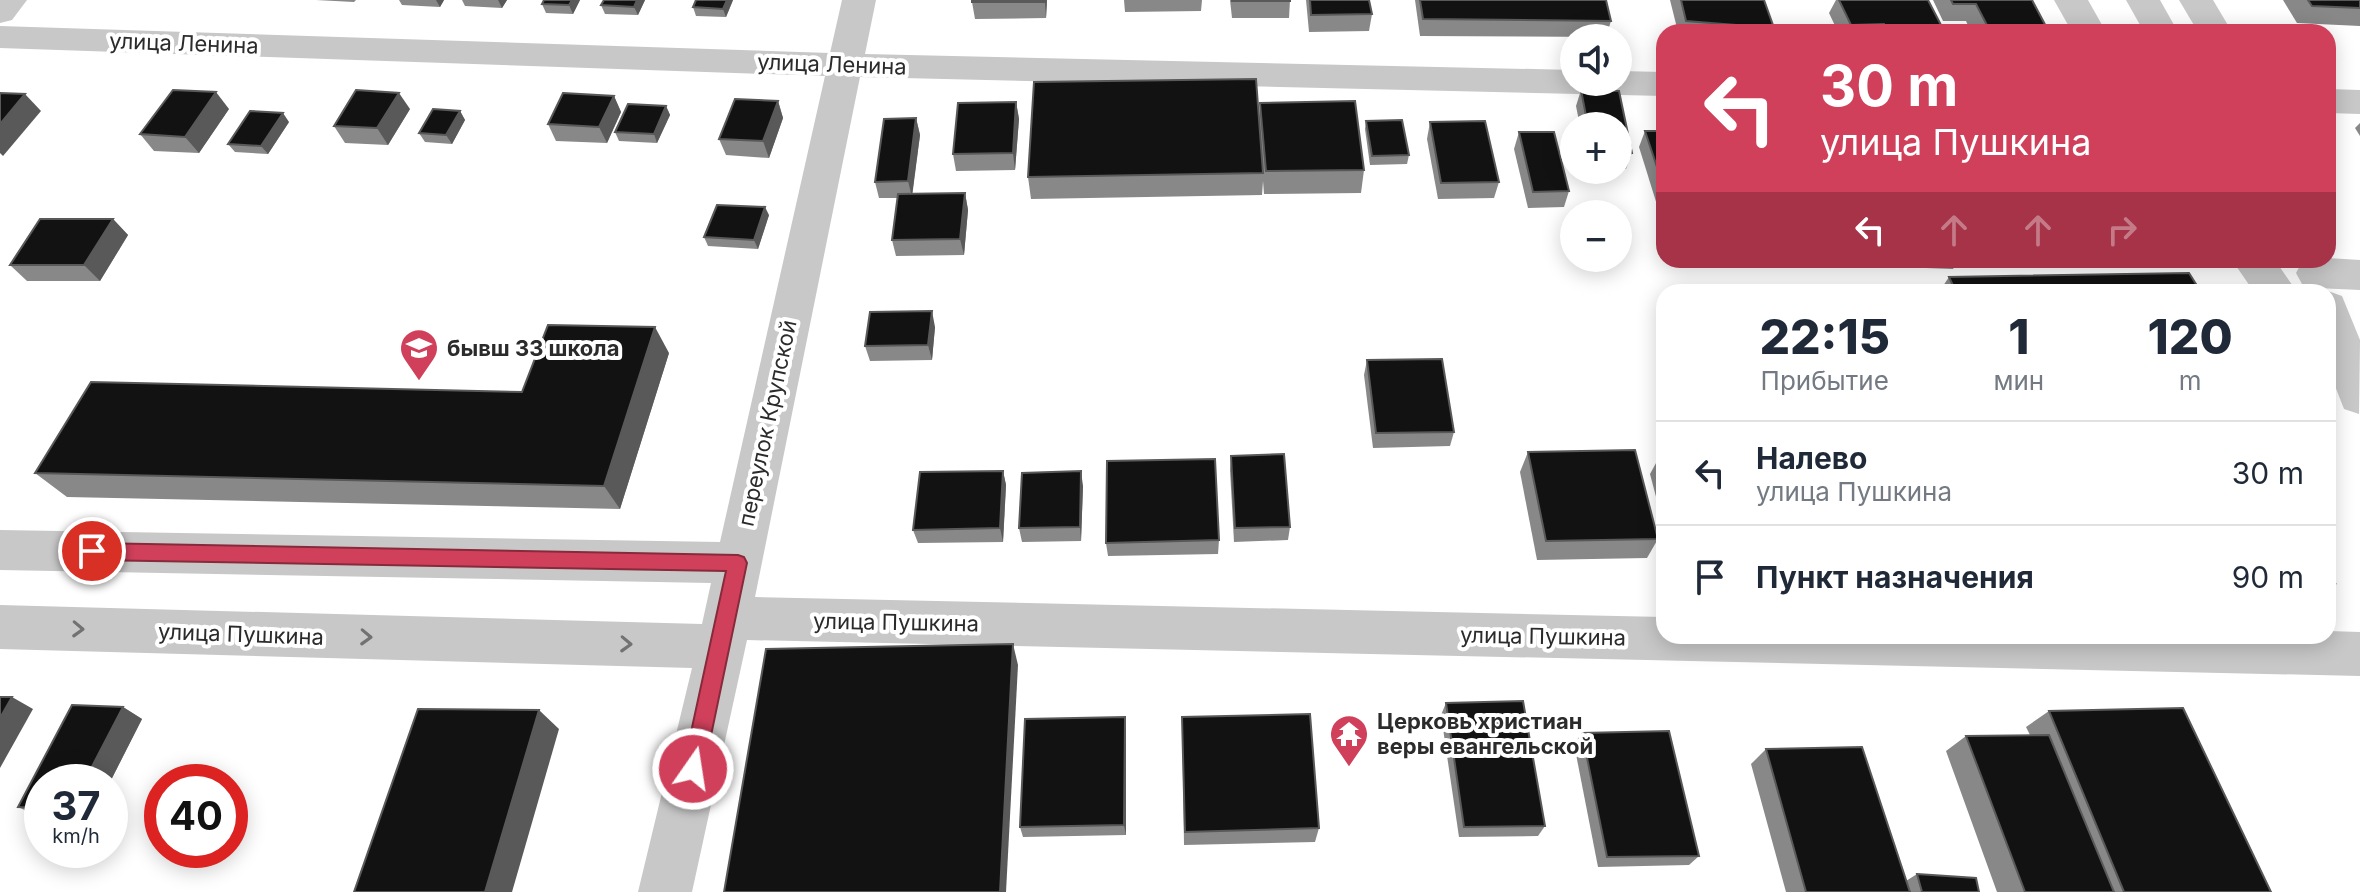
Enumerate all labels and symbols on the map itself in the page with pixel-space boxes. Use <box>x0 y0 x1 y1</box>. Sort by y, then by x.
street label: улица Ленина <box>109 27 259 59</box>
street label: улица Ленина <box>757 48 907 80</box>
street label: переулок Крупской <box>732 317 802 529</box>
school or university icon: бывш 33 школа <box>398 327 440 382</box>
place label: бывш 33 школа <box>447 335 619 361</box>
pin <box>58 517 126 585</box>
street label: улица Пушкина <box>813 608 979 636</box>
street label: улица Пушкина <box>158 618 324 650</box>
one-way arrow <box>72 620 85 638</box>
street label: улица Пушкина <box>1460 622 1626 650</box>
one-way arrow <box>360 628 373 646</box>
one-way arrow <box>620 635 633 653</box>
place label: Церковь христиан веры евангельской <box>1377 708 1593 759</box>
temple icon: Церковь христиан веры евангельской <box>1328 713 1370 768</box>
position arrow <box>651 727 735 811</box>
speed limit sign: 40 <box>144 764 248 868</box>

